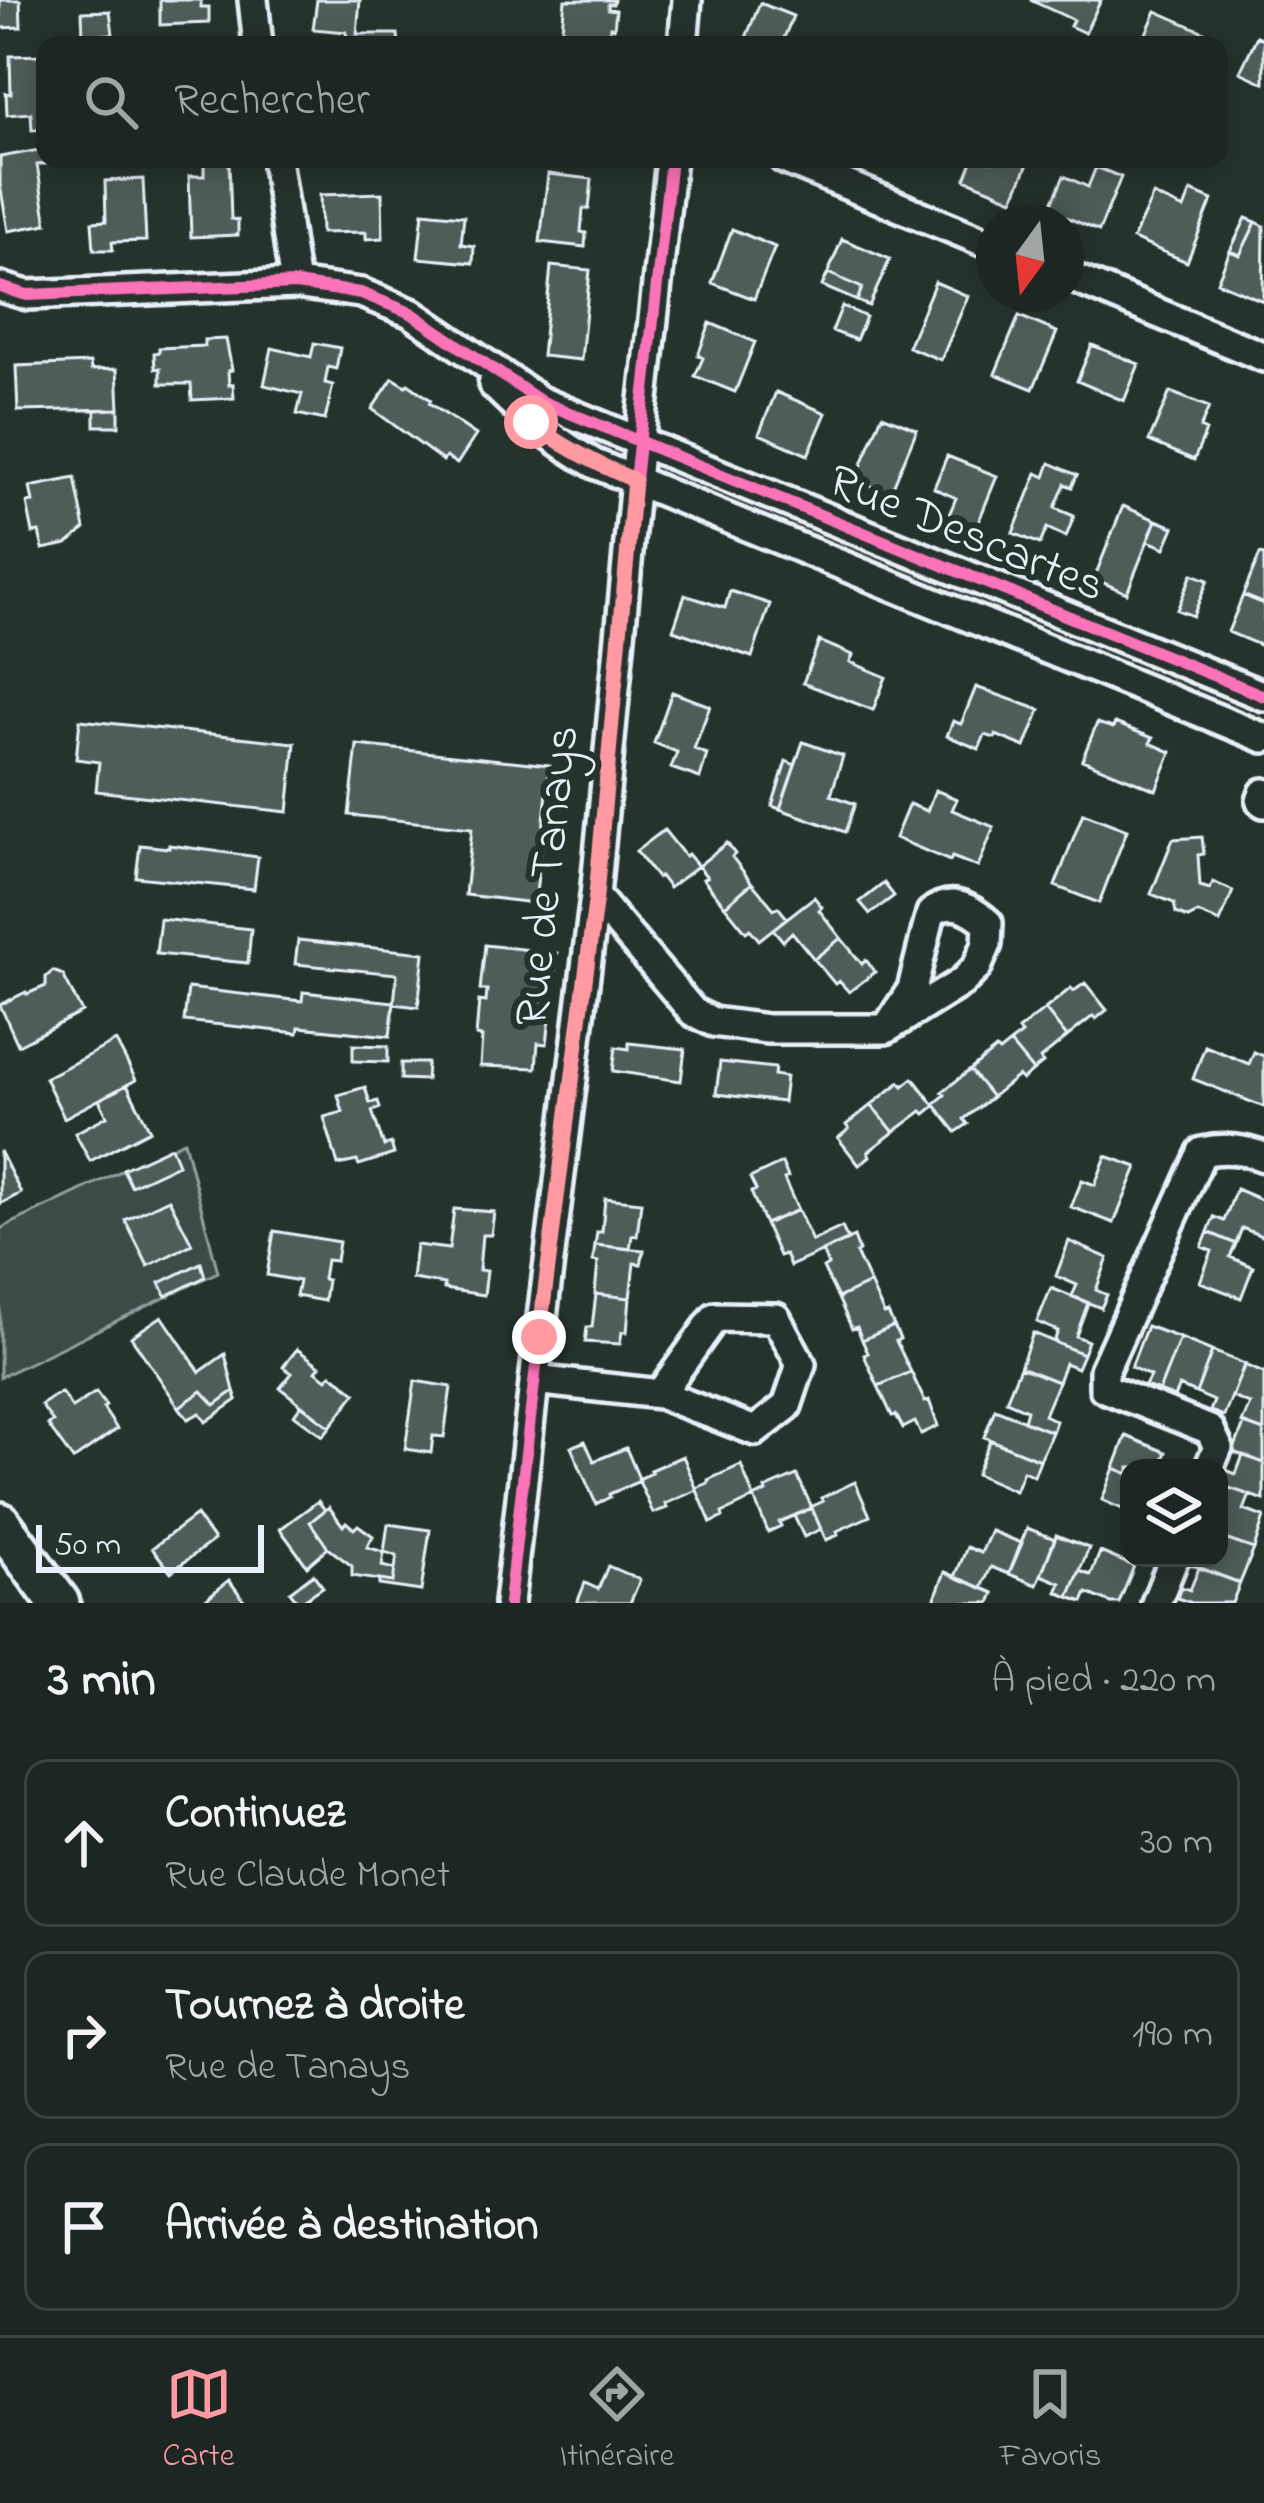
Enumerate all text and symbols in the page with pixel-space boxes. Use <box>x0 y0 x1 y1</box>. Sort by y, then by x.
search box <box>36 36 1228 168</box>
icon: search <box>78 69 144 135</box>
text: Rechercher <box>174 69 370 135</box>
north arrow <box>976 204 1084 312</box>
route start <box>504 395 558 449</box>
street label: Rue Descartes <box>817 448 1115 622</box>
street label: Rue de Tanays <box>498 722 600 1030</box>
route end <box>512 1310 566 1364</box>
map controls <box>1120 1459 1228 1567</box>
button: layers <box>1120 1459 1228 1567</box>
scale bar <box>36 1519 264 1572</box>
text: 50 m <box>54 1522 121 1570</box>
text: 3 min <box>48 1644 156 1719</box>
text: À pied · 220 m <box>991 1653 1216 1710</box>
text: Continuez <box>165 1782 345 1848</box>
icon: ahead <box>51 1810 117 1876</box>
text: 30 m <box>1140 1815 1213 1872</box>
text: Rue Claude Monet <box>165 1848 450 1905</box>
text: Tournez à droite <box>165 1974 464 2040</box>
icon: right <box>51 2002 117 2068</box>
text: 190 m <box>1132 2007 1213 2064</box>
text: Rue de Tanays <box>165 2040 410 2097</box>
icon: arrive <box>51 2194 117 2260</box>
text: Arrivée à destination <box>165 2194 539 2260</box>
tab: Carte <box>163 2361 235 2481</box>
tab: Itinéraire <box>560 2361 674 2481</box>
tab: Favoris <box>999 2361 1101 2481</box>

